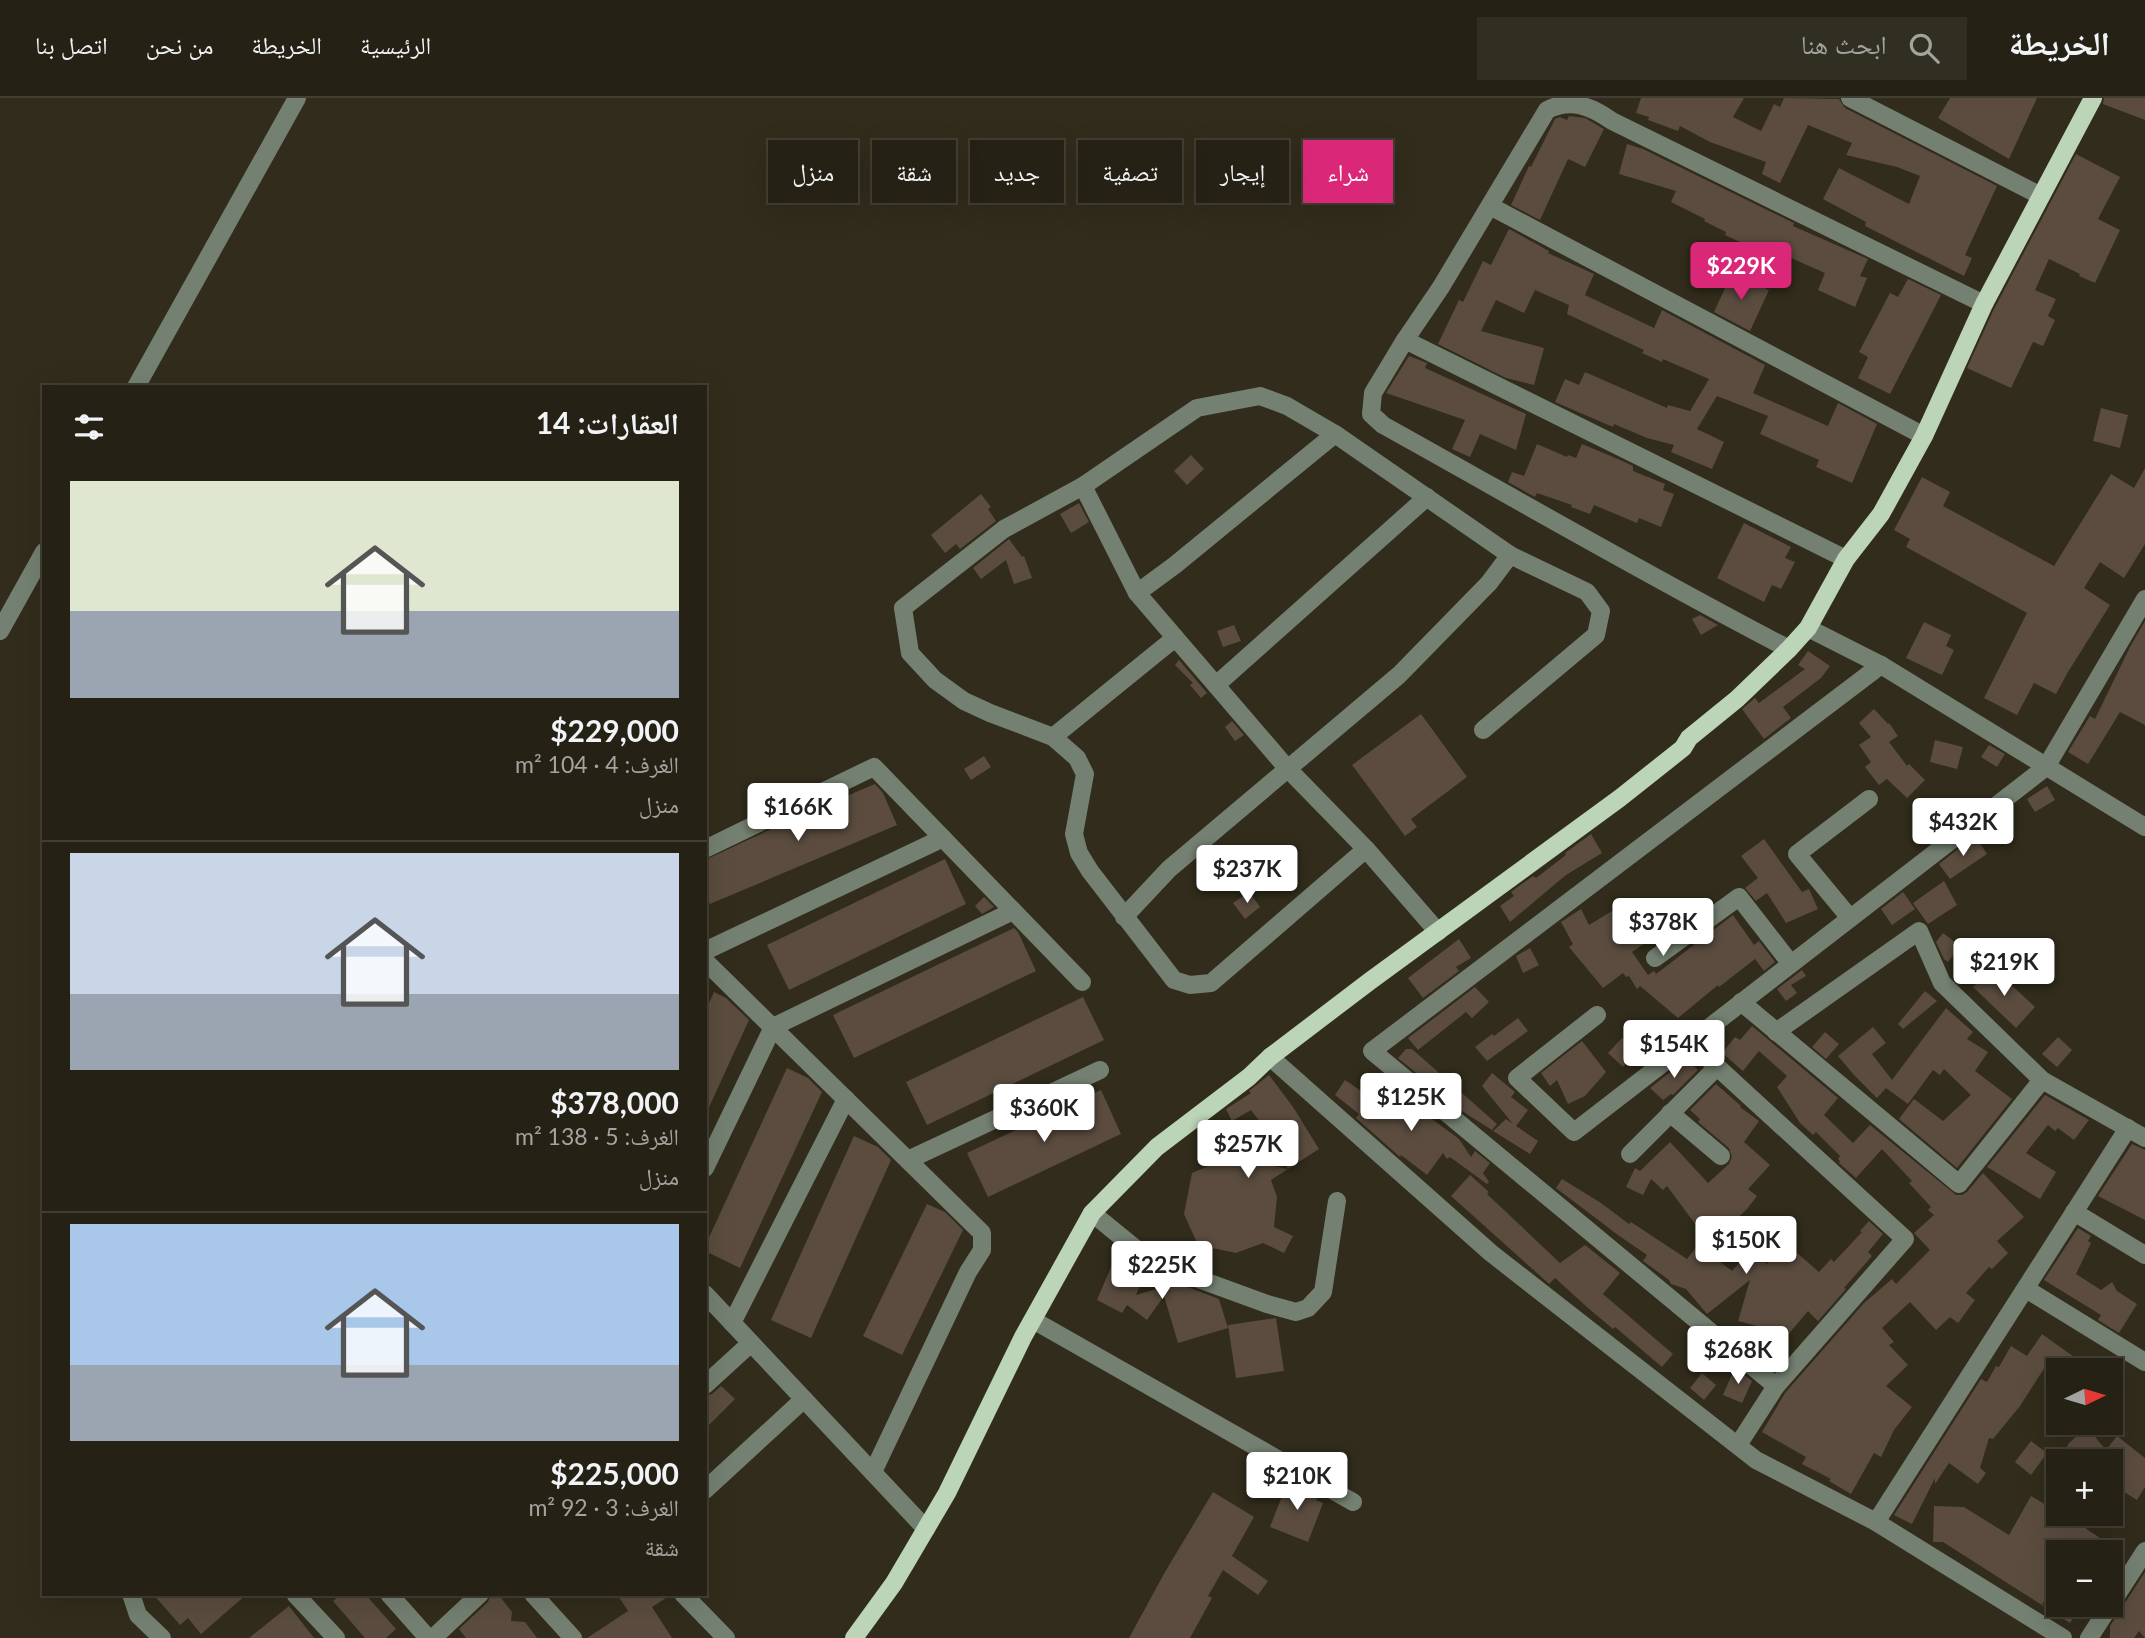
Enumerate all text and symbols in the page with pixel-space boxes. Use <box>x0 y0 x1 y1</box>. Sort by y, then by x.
search box <box>1477 17 1967 80</box>
text: الخريطة <box>2009 22 2110 62</box>
text: ابحث هنا <box>1801 28 1887 60</box>
icon: search <box>1905 29 1943 67</box>
text: اتصل بنا <box>35 30 108 59</box>
text: من نحن <box>146 30 213 59</box>
text: الخريطة <box>251 30 322 59</box>
text: الرئيسية <box>360 30 431 59</box>
chip: منزل <box>768 140 858 203</box>
chip: شقة <box>872 140 956 203</box>
chip: جديد <box>970 140 1064 203</box>
chip: تصفية <box>1078 140 1182 203</box>
chip: إيجار <box>1196 140 1289 203</box>
chip: شراء <box>1303 140 1393 203</box>
pin: $229K <box>1692 242 1790 302</box>
text: $229K <box>1706 251 1776 279</box>
text: العقارات: 14 <box>536 404 679 440</box>
icon: filters <box>70 408 108 446</box>
icon: home <box>312 527 438 653</box>
text: $229,000 <box>550 712 679 748</box>
text: الغرف: 4 · 104 m² <box>515 750 679 778</box>
pin: $166K <box>749 784 847 843</box>
text: منزل <box>639 790 679 818</box>
text: $166K <box>763 792 833 820</box>
pin: $432K <box>1914 798 2012 858</box>
text: $432K <box>1928 807 1998 835</box>
pin: $237K <box>1198 846 1296 905</box>
text: $237K <box>1212 854 1282 882</box>
pin: $378K <box>1614 898 1712 958</box>
icon: home <box>312 899 438 1025</box>
text: $378K <box>1628 907 1698 935</box>
pin: $219K <box>1955 939 2053 998</box>
text: $219K <box>1969 947 2039 975</box>
pin: $154K <box>1625 1020 1723 1080</box>
text: $154K <box>1639 1029 1709 1057</box>
pin: $125K <box>1362 1074 1460 1133</box>
text: $125K <box>1376 1082 1446 1110</box>
text: $378,000 <box>550 1084 679 1120</box>
pin: $360K <box>995 1084 1093 1144</box>
text: $360K <box>1009 1093 1079 1121</box>
pin: $257K <box>1199 1121 1297 1180</box>
text: الغرف: 5 · 138 m² <box>515 1122 679 1150</box>
text: $257K <box>1213 1129 1283 1157</box>
text: منزل <box>639 1162 679 1190</box>
pin: $150K <box>1697 1216 1795 1276</box>
text: $150K <box>1711 1225 1781 1253</box>
pin: $225K <box>1113 1242 1211 1301</box>
text: $225K <box>1127 1250 1197 1278</box>
icon: home <box>312 1270 438 1396</box>
pin: $268K <box>1689 1326 1787 1386</box>
text: $268K <box>1703 1335 1773 1363</box>
north arrow <box>2046 1358 2123 1435</box>
map controls <box>2046 1358 2123 1617</box>
button: + <box>2046 1449 2123 1526</box>
pin: $210K <box>1248 1452 1346 1512</box>
text: $225,000 <box>550 1455 679 1491</box>
text: $210K <box>1262 1461 1332 1489</box>
text: الغرف: 3 · 92 m² <box>528 1493 679 1521</box>
text: شقة <box>645 1533 679 1561</box>
button: − <box>2046 1540 2123 1617</box>

